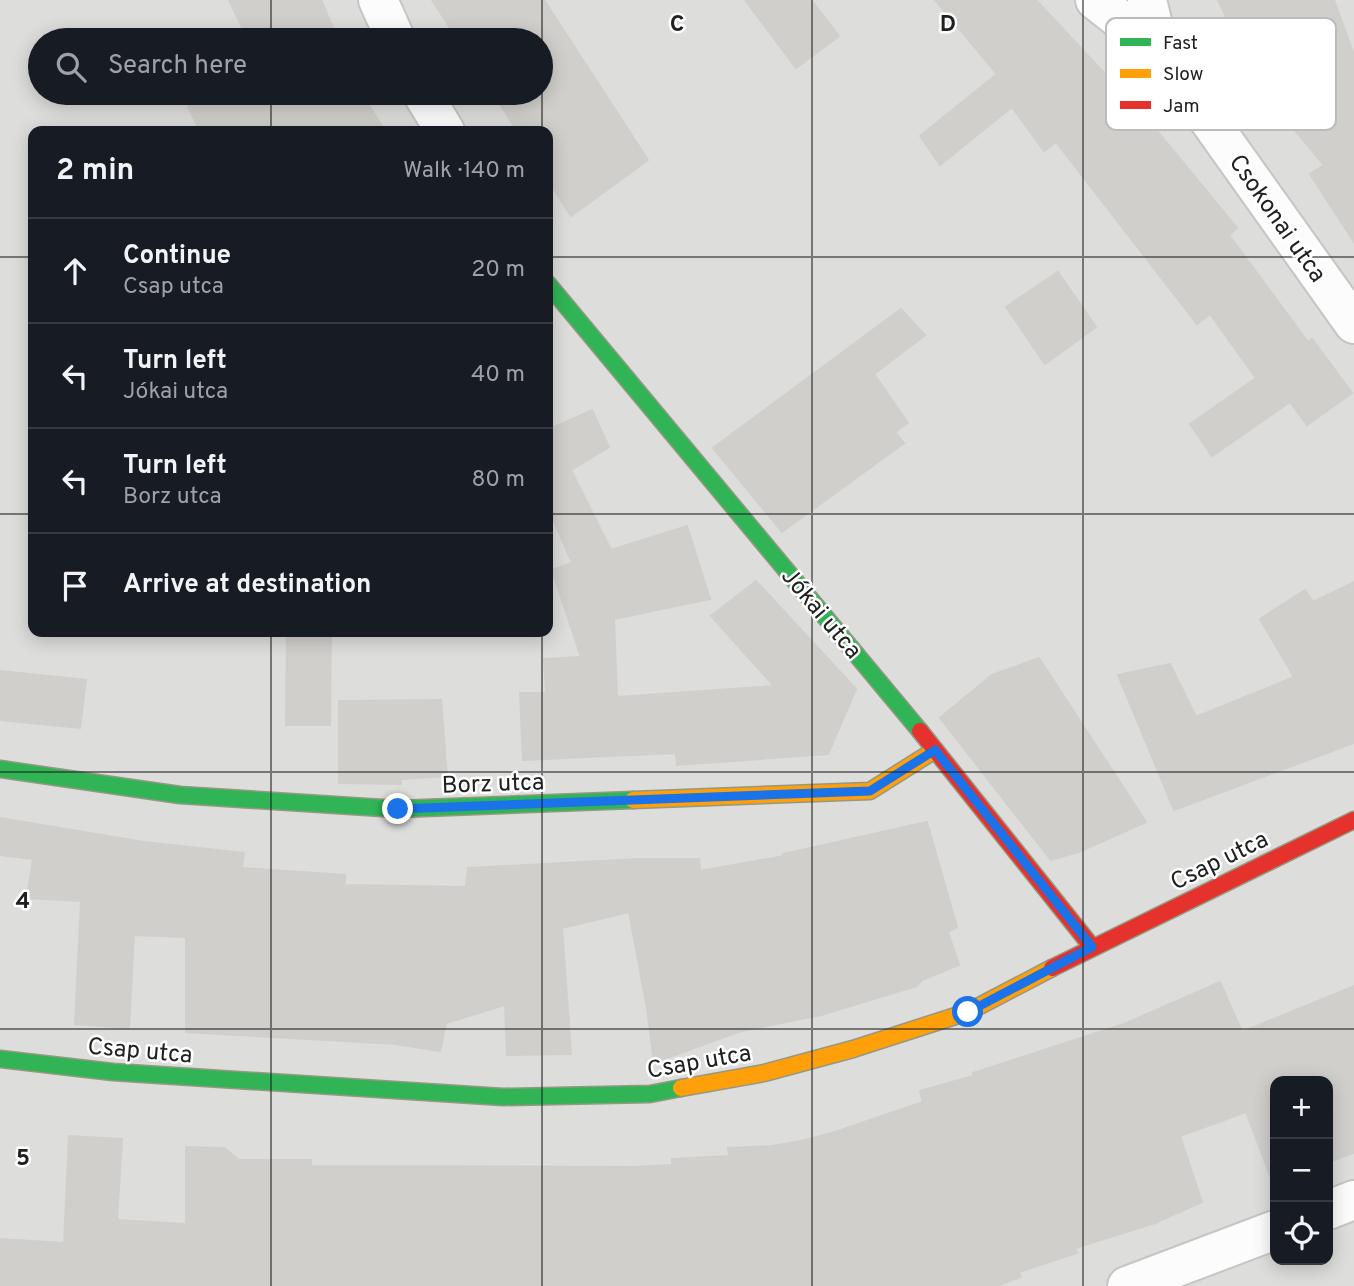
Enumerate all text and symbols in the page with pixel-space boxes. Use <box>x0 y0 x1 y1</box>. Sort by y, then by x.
text: C <box>670 11 684 40</box>
text: D <box>940 11 956 40</box>
legend <box>1106 18 1336 130</box>
search box <box>28 28 553 105</box>
text: Fast <box>1163 32 1198 56</box>
icon: search <box>52 48 90 86</box>
text: Search here <box>108 50 247 83</box>
text: Slow <box>1163 63 1203 87</box>
text: Jam <box>1163 95 1200 119</box>
street label: Csokonai utca <box>1221 149 1332 289</box>
text: 2 min <box>56 153 134 190</box>
text: Walk · 140 m <box>403 157 525 186</box>
text: Continue <box>123 240 231 273</box>
icon: ahead <box>56 252 94 290</box>
text: 20 m <box>471 256 525 285</box>
text: Csap utca <box>123 273 224 302</box>
text: Turn left <box>123 345 227 378</box>
icon: left <box>56 357 94 395</box>
text: 40 m <box>471 361 525 390</box>
text: Jókai utca <box>123 378 228 407</box>
text: Turn left <box>123 450 227 483</box>
icon: left <box>56 462 94 500</box>
text: 80 m <box>472 466 525 495</box>
text: Borz utca <box>123 483 222 512</box>
street label: Jókai utca <box>774 563 867 666</box>
icon: arrive <box>56 567 94 605</box>
text: Arrive at destination <box>123 569 371 602</box>
street label: Borz utca <box>441 768 545 802</box>
route end <box>382 793 413 824</box>
street label: Csap utca <box>1166 825 1274 898</box>
text: 4 <box>16 888 30 917</box>
route start <box>952 996 983 1027</box>
street label: Csap utca <box>86 1032 194 1072</box>
street label: Csap utca <box>645 1039 754 1087</box>
map controls <box>1270 1076 1333 1265</box>
button: + <box>1270 1076 1333 1139</box>
button: − <box>1270 1139 1333 1202</box>
text: 5 <box>16 1145 30 1174</box>
button: locate <box>1270 1202 1333 1265</box>

